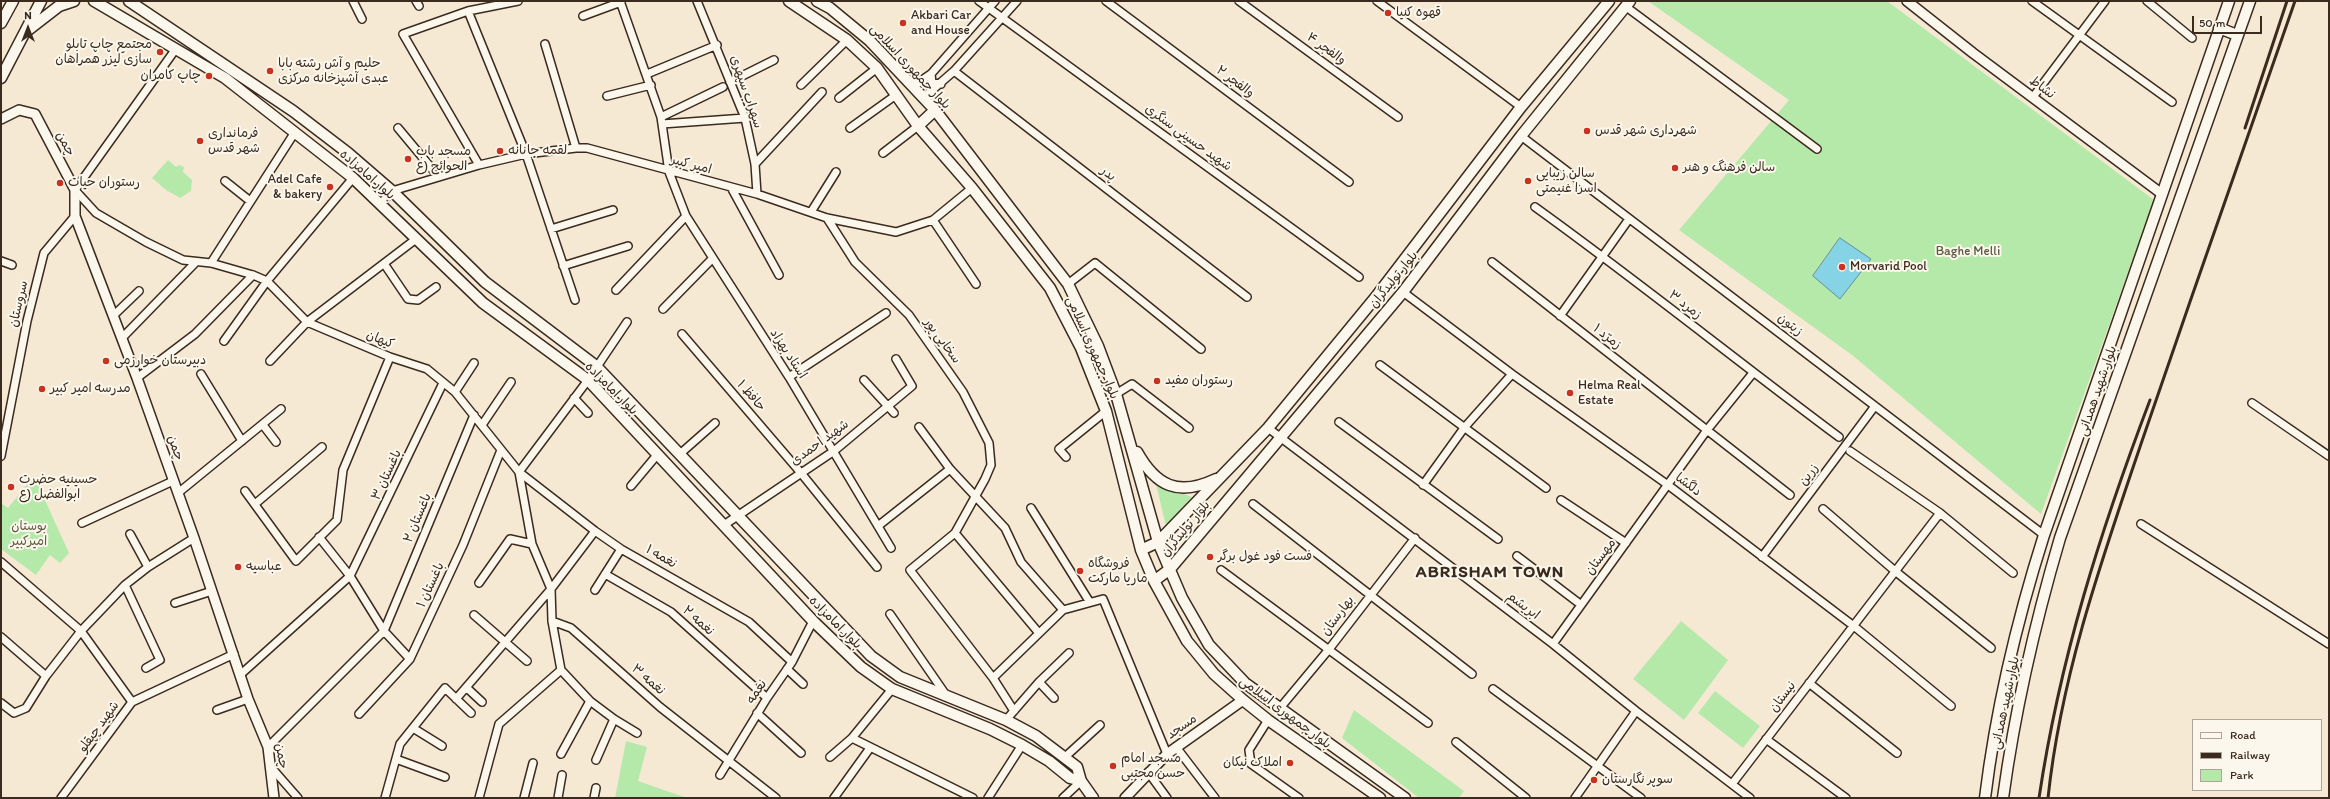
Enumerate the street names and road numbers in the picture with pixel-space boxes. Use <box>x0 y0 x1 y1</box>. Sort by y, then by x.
street label: بلوار جمهوری اسلامی <box>866 21 954 113</box>
street label: والفجر ۴ <box>1303 30 1349 68</box>
street label: سهراب سپهری <box>726 53 766 131</box>
street label: والفجر ۲ <box>1213 63 1257 101</box>
street label: نشاط <box>2026 73 2058 103</box>
street label: شهید حسینی سنگری <box>1141 101 1235 175</box>
street label: چمن <box>52 129 78 159</box>
street label: بلوار امامزاده <box>336 147 398 203</box>
street label: امیر کبیر <box>669 152 713 178</box>
street label: پدر <box>1097 163 1119 185</box>
street label: بلوار تولیدگران <box>1366 248 1422 312</box>
street label: سروستان <box>6 279 32 329</box>
street label: زمرد ۳ <box>1665 287 1705 323</box>
street label: بلوار جمهوری اسلامی <box>1062 294 1122 402</box>
street label: زیتون <box>1774 310 1806 340</box>
street label: سخایی پور <box>920 315 964 367</box>
street label: زمرّد ۱ <box>1590 321 1624 353</box>
street label: استاد بهزاد <box>766 326 810 382</box>
street label: کیهان <box>364 327 396 353</box>
street label: بلوار شهید همدانی <box>2075 344 2121 438</box>
street label: بلوار امامزاده <box>581 359 641 419</box>
street label: حافظ ۱ <box>733 377 769 415</box>
street label: شهید احمدی <box>788 417 852 469</box>
street label: چمن <box>163 433 187 463</box>
street label: باغستان ۳ <box>368 447 406 503</box>
street label: زرین <box>1796 461 1822 489</box>
street label: دلگشا <box>1672 470 1704 500</box>
street label: باغستان ۲ <box>401 491 435 545</box>
street label: بلوار تولیدگران <box>1158 498 1214 560</box>
street label: مهستان <box>1582 536 1620 578</box>
street label: نغمه ۱ <box>643 542 679 572</box>
street label: باغستان ۱ <box>414 560 448 610</box>
street label: ابریشم <box>1504 589 1542 623</box>
street label: بلوار امامزاده <box>805 593 865 653</box>
street label: بهارستان <box>1318 593 1358 639</box>
street label: نغمه ۲ <box>679 603 717 639</box>
street label: بلوار شهید همدانی <box>1989 655 2023 751</box>
street label: نغمه ۳ <box>628 661 668 699</box>
street label: بلوار جمهوری اسلامی <box>1236 673 1334 753</box>
street label: نغمه <box>743 677 771 707</box>
street label: نیستان <box>1766 679 1800 715</box>
street label: شهید چپقلو <box>75 698 123 756</box>
street label: مسجد <box>1164 711 1200 743</box>
street label: چمن <box>271 742 291 770</box>

